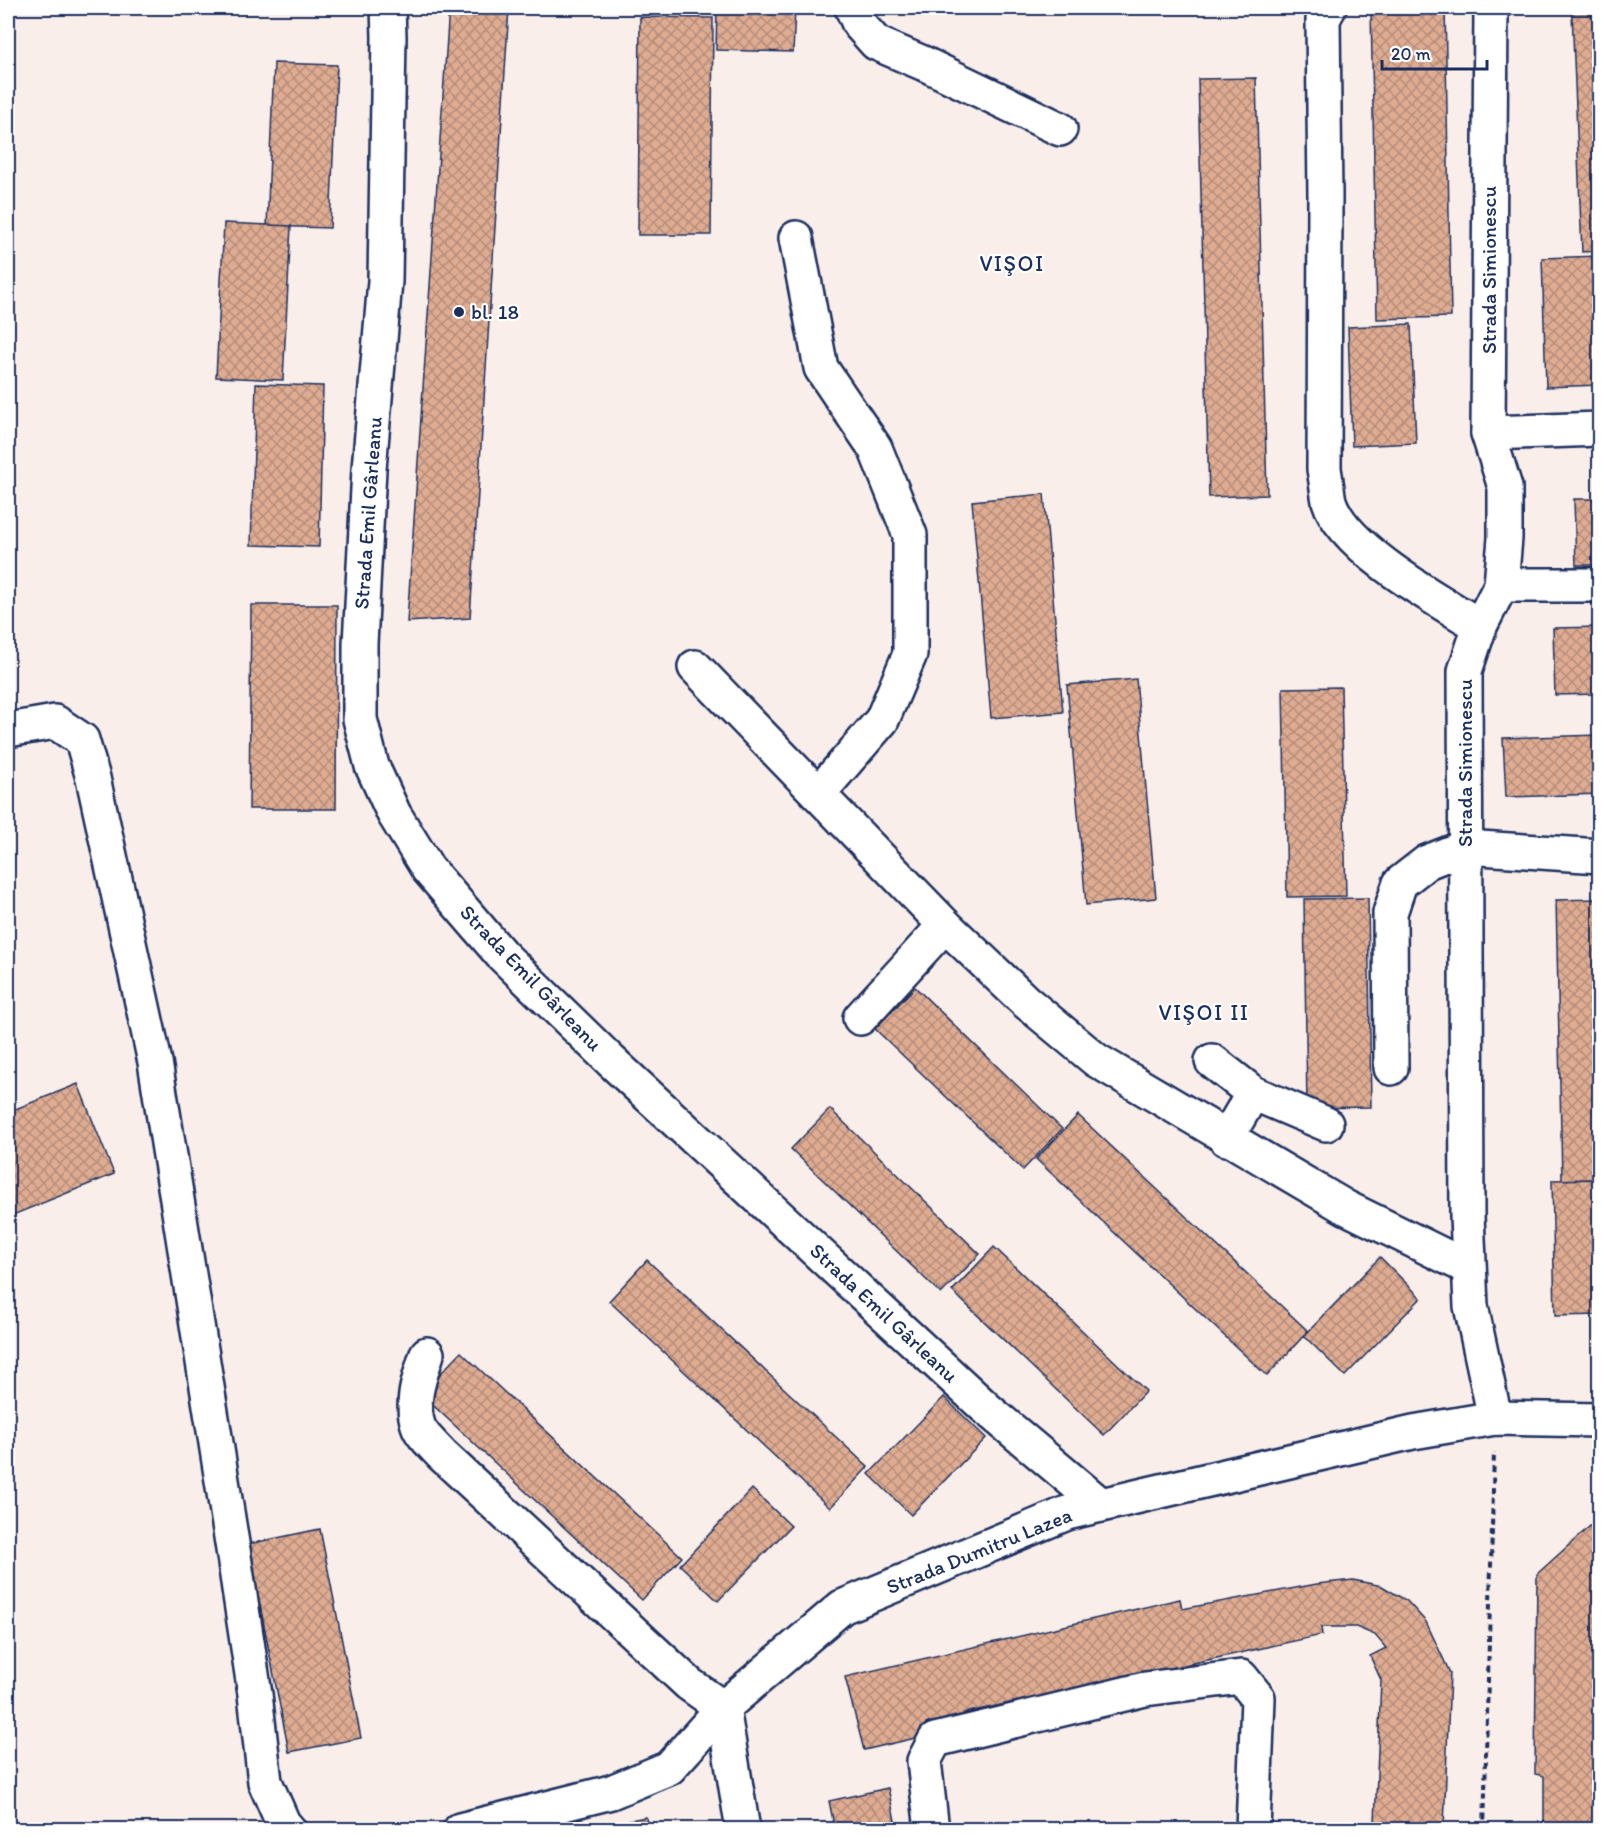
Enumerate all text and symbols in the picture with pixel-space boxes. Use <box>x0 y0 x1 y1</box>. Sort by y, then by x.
scale bar <box>1382 33 1487 71</box>
text: 20 m <box>1391 43 1431 65</box>
street label: Strada Simionescu <box>1476 186 1501 354</box>
district label: VIŞOI <box>979 250 1045 277</box>
place label: bl. 18 <box>471 299 519 324</box>
marker: bl. 18 <box>452 305 466 319</box>
street label: Strada Emil Gârleanu <box>348 415 387 610</box>
street label: Strada Simionescu <box>1452 679 1477 847</box>
street label: Strada Emil Gârleanu <box>455 899 608 1056</box>
district label: VIŞOI II <box>1158 999 1250 1026</box>
street label: Strada Emil Gârleanu <box>805 1238 964 1388</box>
street label: Strada Dumitru Lazea <box>883 1502 1075 1599</box>

